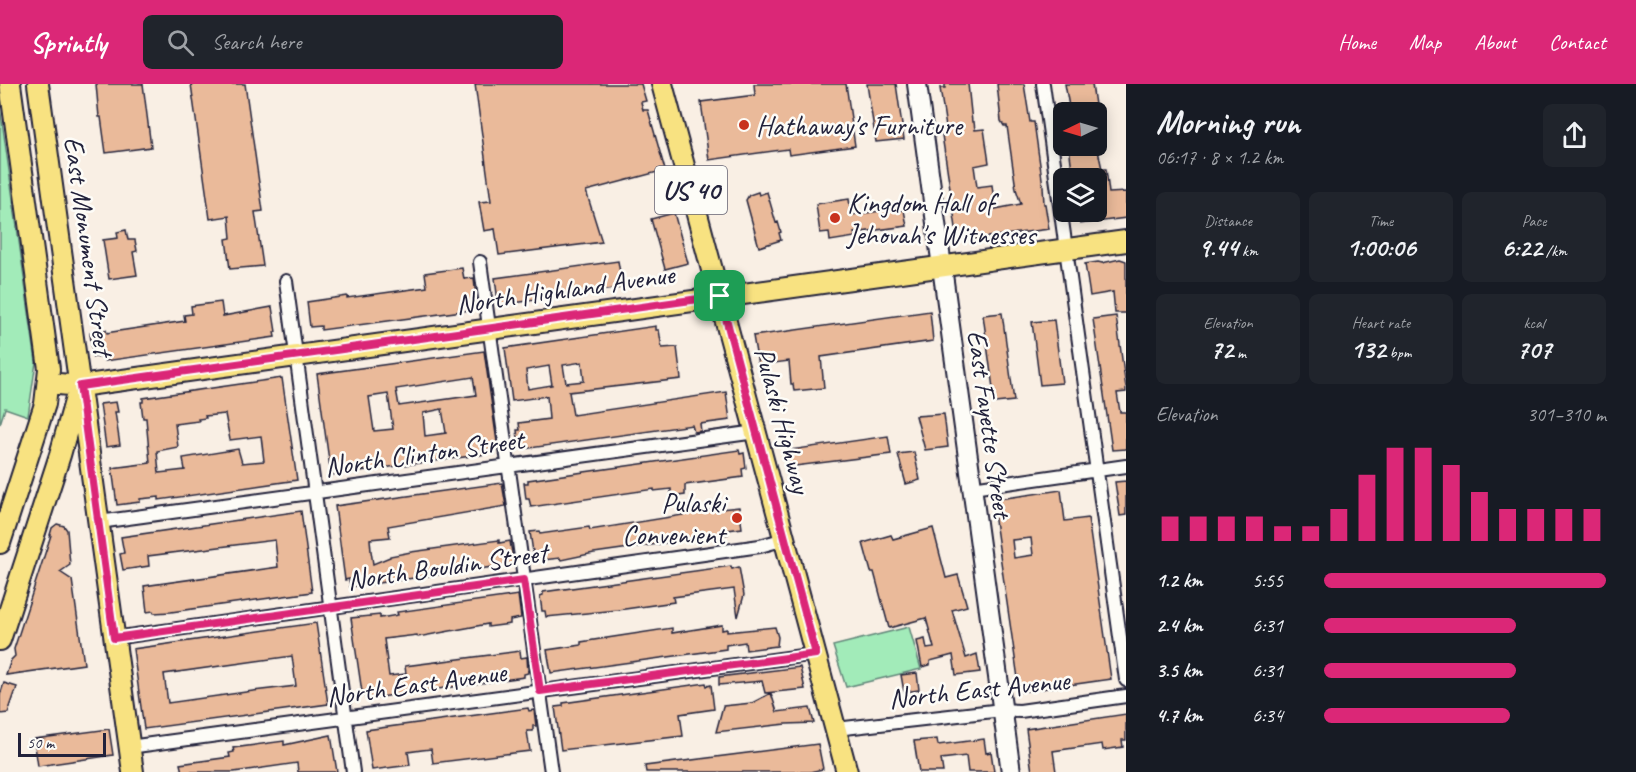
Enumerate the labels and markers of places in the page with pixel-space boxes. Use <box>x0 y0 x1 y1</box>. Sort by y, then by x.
place label: Hathaway's Furniture <box>756 108 964 143</box>
marker: Hathaway's Furniture <box>737 118 751 132</box>
place label: Kingdom Hall of Jehovah's Witnesses <box>845 185 1038 252</box>
marker: Kingdom Hall of Jehovah's Witnesses <box>828 211 842 225</box>
pin <box>694 270 745 321</box>
place label: Pulaski Convenient <box>622 485 729 552</box>
marker: Pulaski Convenient <box>730 511 744 525</box>

